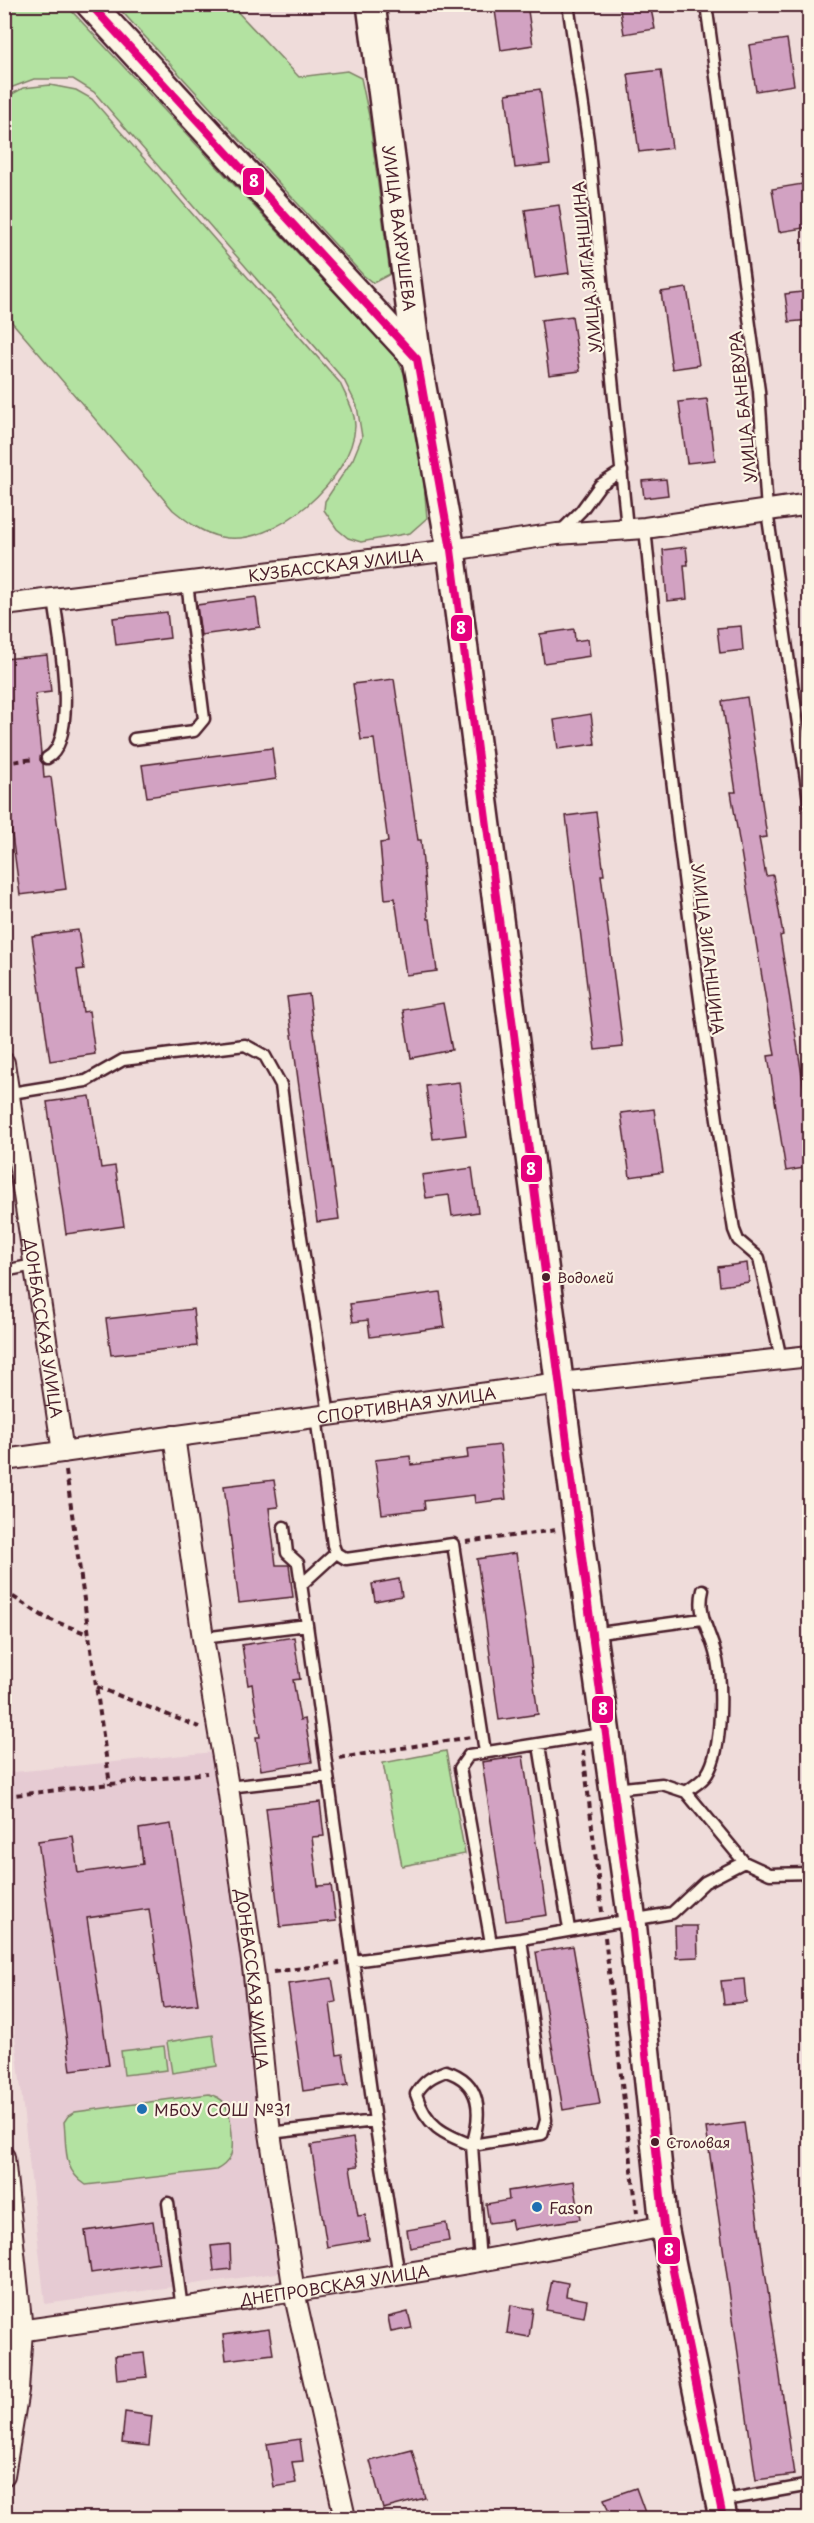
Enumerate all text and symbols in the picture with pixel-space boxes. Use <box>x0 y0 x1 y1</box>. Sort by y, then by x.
street label: УЛИЦА ВАХРУШЕВА <box>377 144 423 313</box>
line badge: 8 <box>242 167 265 196</box>
text: 8 <box>249 168 259 192</box>
street label: УЛИЦА ЗИГАНШИНА <box>565 180 607 354</box>
street label: УЛИЦА БАНЕВУРА <box>722 330 762 484</box>
street label: КУЗБАССКАЯ УЛИЦА <box>247 542 424 587</box>
line badge: 8 <box>450 614 473 642</box>
text: 8 <box>456 615 466 639</box>
street label: УЛИЦА ЗИГАНШИНА <box>687 862 731 1036</box>
line badge: 8 <box>520 1154 543 1183</box>
text: 8 <box>526 1156 536 1180</box>
street label: ДОНБАССКАЯ УЛИЦА <box>19 1235 70 1420</box>
place label: Водолей <box>557 1267 614 1288</box>
marker: Водолей <box>540 1271 552 1283</box>
street label: СПОРТИВНАЯ УЛИЦА <box>315 1380 497 1429</box>
line badge: 8 <box>591 1695 614 1724</box>
text: 8 <box>598 1696 608 1720</box>
street label: ДОНБАССКАЯ УЛИЦА <box>230 1886 276 2071</box>
place label: МБОУ СОШ №31 <box>154 2097 291 2121</box>
marker: МБОУ СОШ №31 <box>135 2102 149 2116</box>
place label: Столовая <box>666 2132 730 2153</box>
marker: Столовая <box>649 2136 661 2148</box>
place label: Fason <box>549 2195 593 2219</box>
marker: Fason <box>530 2200 544 2214</box>
line badge: 8 <box>657 2236 681 2265</box>
text: 8 <box>664 2237 674 2261</box>
street label: ДНЕПРОВСКАЯ УЛИЦА <box>237 2258 431 2311</box>

